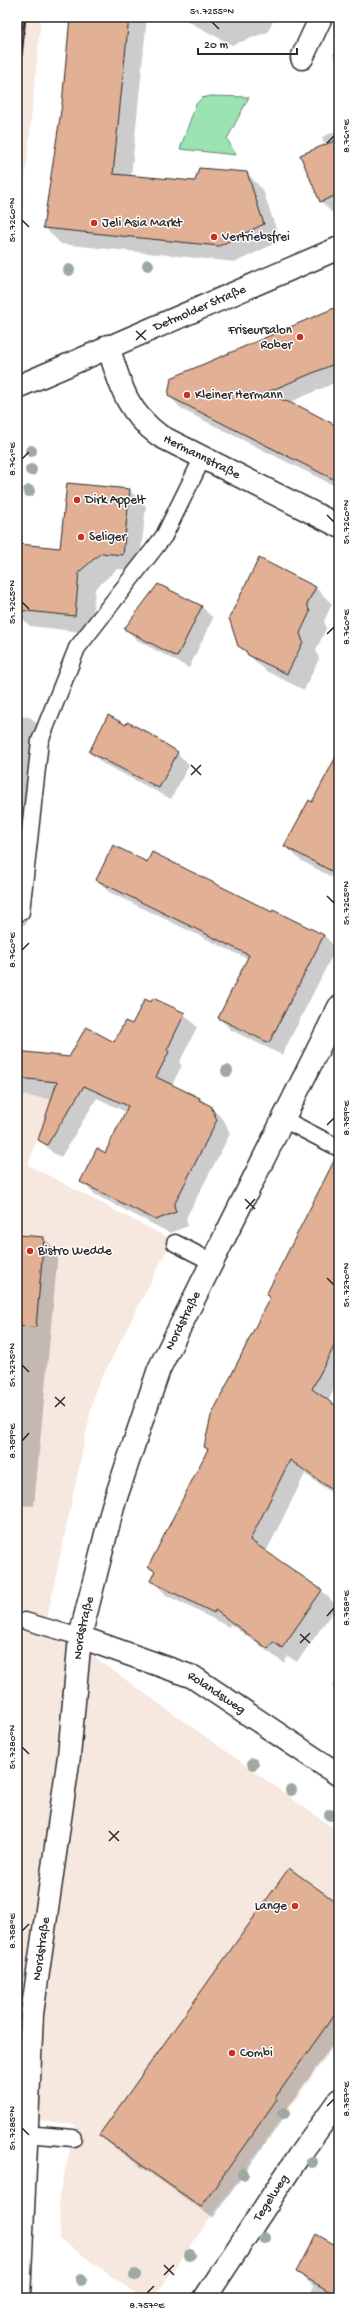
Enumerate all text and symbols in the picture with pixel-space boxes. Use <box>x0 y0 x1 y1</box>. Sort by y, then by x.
text: 51.7255°N <box>190 6 235 18</box>
scale bar <box>198 30 297 56</box>
text: 20 m <box>204 39 229 53</box>
text: 8.761°E <box>341 118 353 153</box>
text: 51.7260°N <box>7 197 19 242</box>
place label: Jeli Asia Markt <box>102 216 184 231</box>
marker: Jeli Asia Markt <box>89 218 99 228</box>
place label: Vertriebsfrei <box>221 230 290 245</box>
marker: Vertriebsfrei <box>209 232 219 242</box>
street label: Detmolder Straße <box>150 281 248 335</box>
place label: Friseursalon Rober <box>227 323 293 353</box>
marker: Friseursalon Rober <box>295 332 305 342</box>
place label: Kleiner Hermann <box>195 388 283 403</box>
marker: Kleiner Hermann <box>182 390 192 400</box>
street label: Hermannstraße <box>161 431 243 483</box>
text: 8.761°E <box>7 441 19 476</box>
place label: Dirk Appelt <box>84 493 147 508</box>
marker: Dirk Appelt <box>72 495 82 505</box>
text: 51.7260°N <box>341 499 353 544</box>
place label: Seliger <box>89 530 128 545</box>
marker: Seliger <box>76 532 86 542</box>
text: 51.7265°N <box>7 580 19 624</box>
text: 8.760°E <box>341 609 353 645</box>
text: 51.7265°N <box>341 881 353 925</box>
text: 8.760°E <box>7 932 19 968</box>
text: 8.759°E <box>341 1100 353 1135</box>
place label: Bistro Wedde <box>37 1244 112 1259</box>
marker: Bistro Wedde <box>25 1246 35 1256</box>
text: 51.7270°N <box>341 1262 353 1307</box>
street label: Nordstraße <box>162 1288 204 1353</box>
text: 51.7275°N <box>7 1343 19 1387</box>
text: 8.759°E <box>7 1423 19 1458</box>
text: 8.758°E <box>341 1590 353 1626</box>
street label: Nordstraße <box>70 1595 97 1660</box>
street label: Rolandsweg <box>186 1668 248 1717</box>
text: 51.7280°N <box>7 1724 19 1769</box>
place label: Lange <box>255 1899 287 1914</box>
marker: Lange <box>290 1901 300 1911</box>
text: 8.758°E <box>7 1913 19 1949</box>
street label: Nordstraße <box>29 1916 53 1982</box>
place label: Combi <box>240 2046 273 2061</box>
marker: Combi <box>227 2048 237 2058</box>
text: 8.757°E <box>341 2081 353 2117</box>
text: 51.7285°N <box>7 2105 19 2150</box>
street label: Tegelweg <box>250 2172 292 2225</box>
text: 8.757°E <box>129 2300 165 2312</box>

